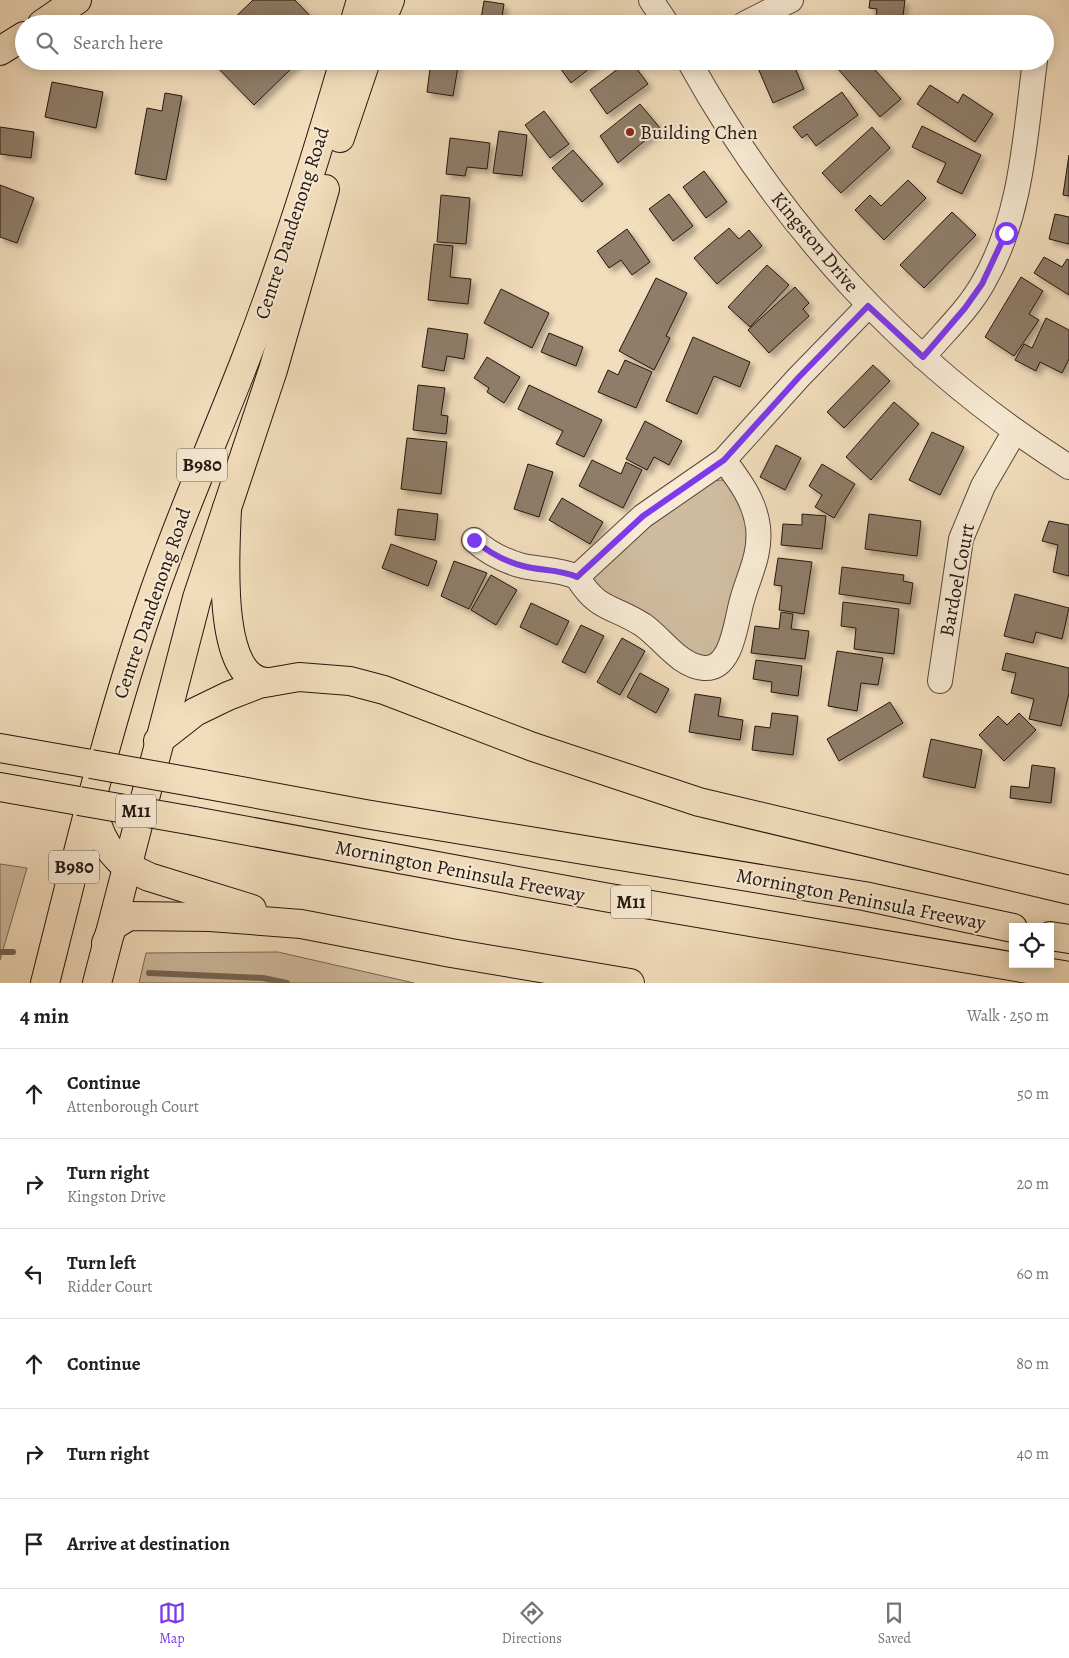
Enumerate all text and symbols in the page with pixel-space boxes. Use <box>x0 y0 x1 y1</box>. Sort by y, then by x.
search box <box>15 15 1054 70</box>
icon: search <box>33 29 61 57</box>
text: Search here <box>73 30 163 56</box>
place label: Building Chen <box>640 119 758 146</box>
street label: Centre Dandenong Road <box>248 123 336 323</box>
marker: Building Chen <box>624 126 636 138</box>
street label: Kingston Drive <box>765 186 865 298</box>
route start <box>995 222 1018 245</box>
road number: B980 <box>177 448 227 482</box>
street label: Centre Dandenong Road <box>107 504 197 702</box>
street label: Bardoel Court <box>933 521 981 639</box>
route end <box>463 529 486 552</box>
road number: M11 <box>116 794 156 828</box>
street label: Mornington Peninsula Freeway <box>333 834 588 909</box>
road number: B980 <box>49 850 99 884</box>
street label: Mornington Peninsula Freeway <box>734 862 989 937</box>
road number: M11 <box>611 886 651 919</box>
map controls <box>1009 923 1054 968</box>
button: locate <box>1009 923 1054 968</box>
text: 4 min <box>20 1002 69 1030</box>
text: Walk · 250 m <box>967 1005 1049 1027</box>
text: Continue <box>67 1070 141 1096</box>
icon: ahead <box>20 1080 48 1108</box>
text: 50 m <box>1017 1083 1049 1105</box>
text: Attenborough Court <box>67 1096 199 1118</box>
text: Turn right <box>67 1160 149 1186</box>
icon: right <box>20 1170 48 1198</box>
text: 20 m <box>1016 1173 1049 1195</box>
text: Kingston Drive <box>67 1186 166 1208</box>
text: Turn left <box>67 1250 136 1276</box>
icon: left <box>20 1260 48 1288</box>
text: 60 m <box>1017 1263 1049 1285</box>
text: Ridder Court <box>67 1276 153 1298</box>
icon: ahead <box>20 1350 48 1378</box>
text: Continue <box>67 1351 141 1377</box>
text: 80 m <box>1016 1353 1049 1375</box>
icon: right <box>20 1440 48 1468</box>
text: Turn right <box>67 1441 149 1467</box>
text: 40 m <box>1017 1443 1049 1465</box>
icon: arrive <box>20 1530 48 1558</box>
text: Arrive at destination <box>67 1531 230 1557</box>
tab: Map <box>158 1599 186 1648</box>
tab: Directions <box>502 1599 562 1648</box>
tab: Saved <box>878 1599 911 1648</box>

